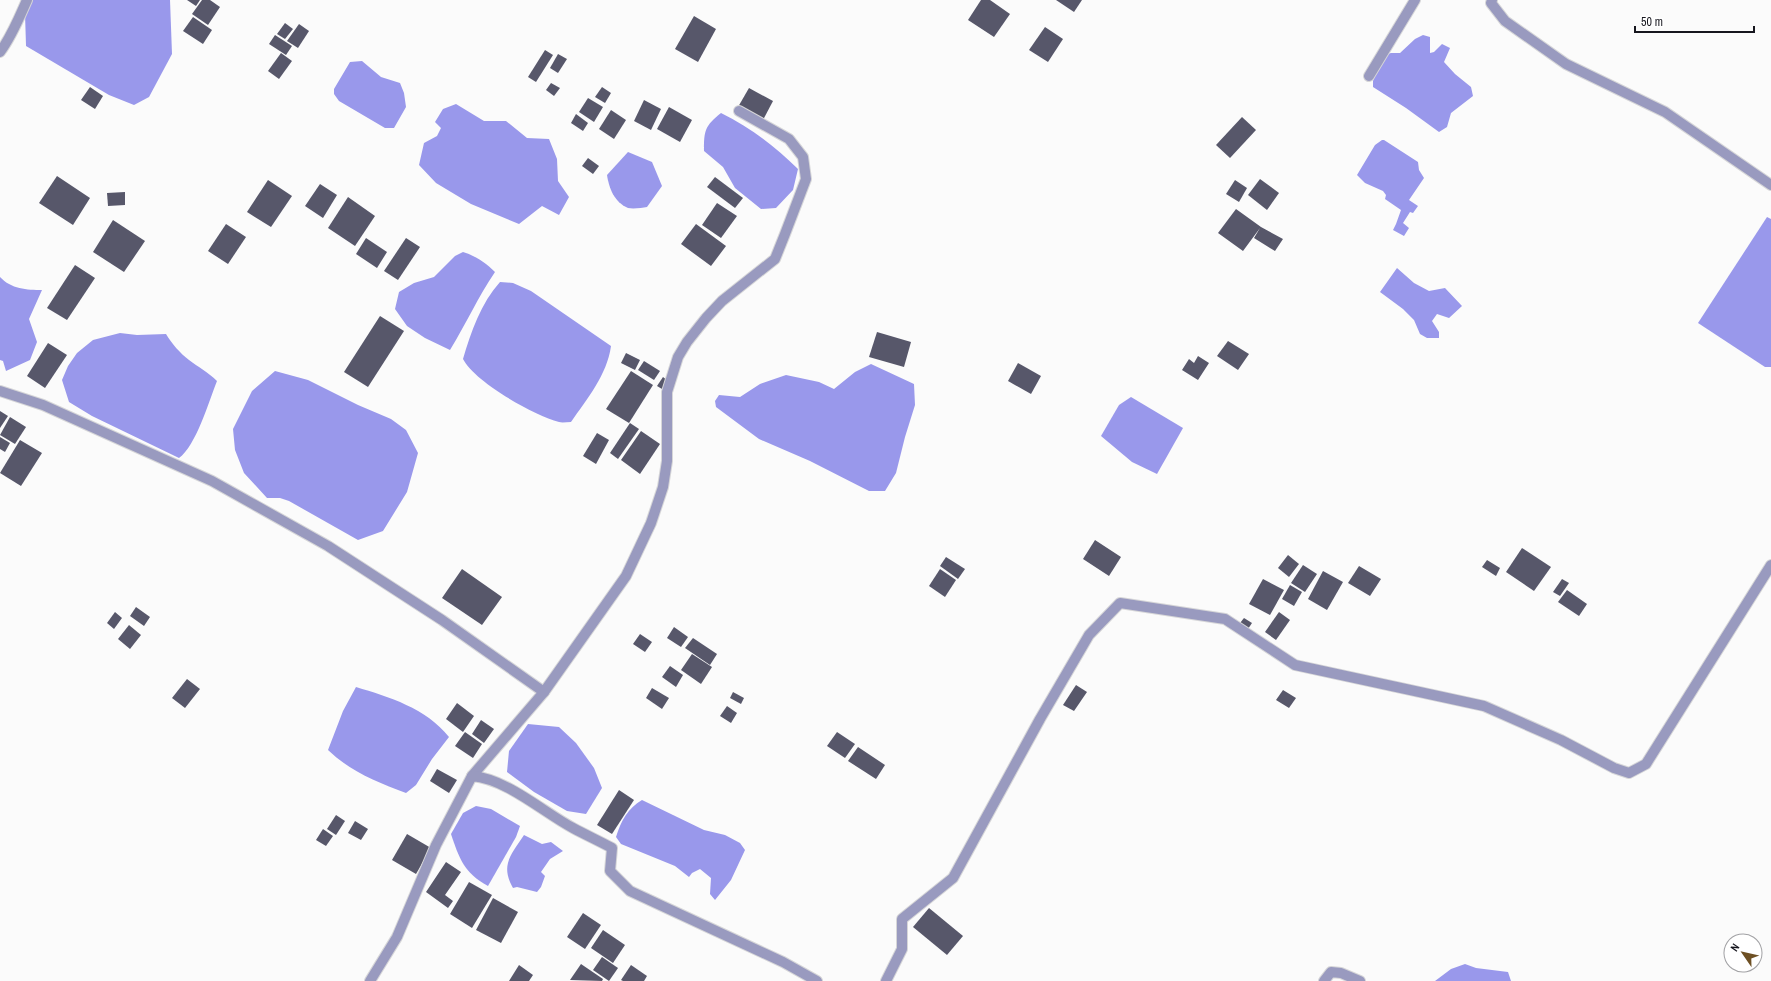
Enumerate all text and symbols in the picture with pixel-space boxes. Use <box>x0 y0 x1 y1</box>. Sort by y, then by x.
scale bar <box>1635 8 1754 34</box>
text: 50 m <box>1641 14 1663 30</box>
north arrow <box>1723 933 1763 973</box>
text: N <box>1727 941 1742 954</box>

